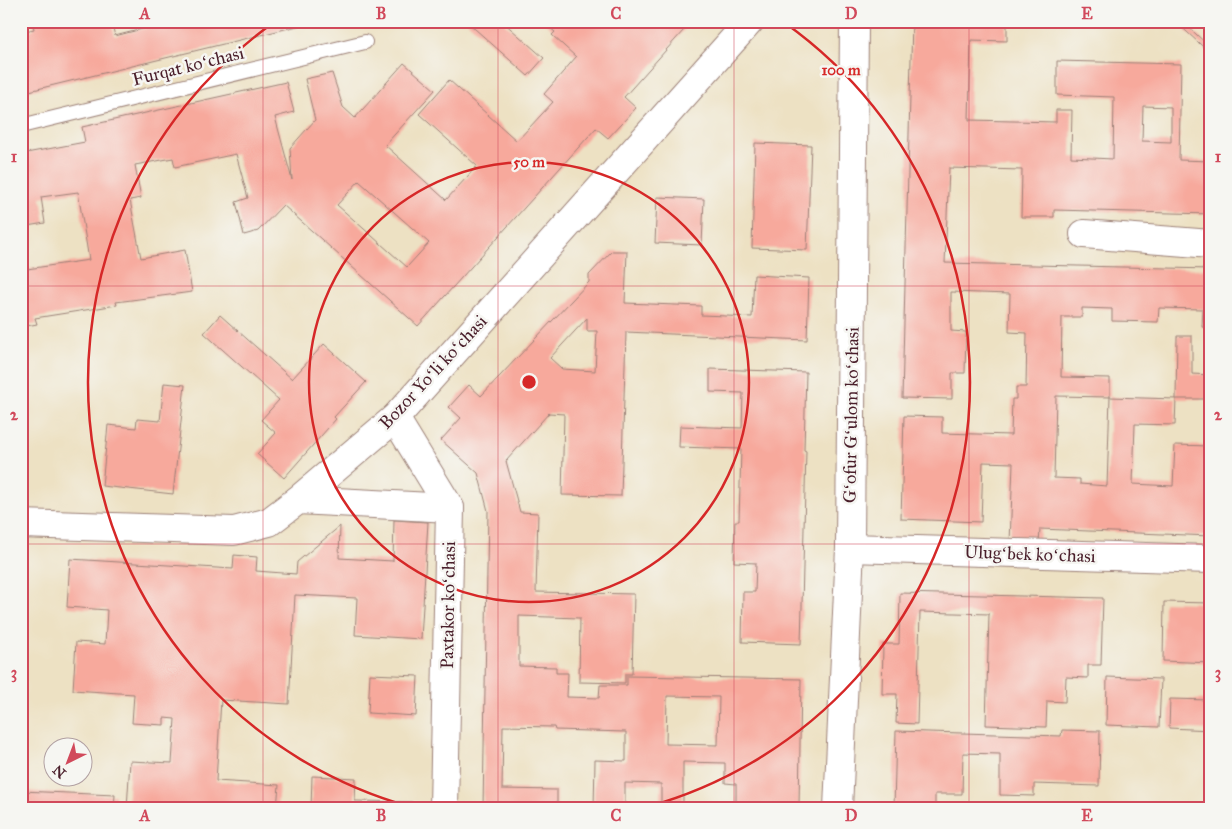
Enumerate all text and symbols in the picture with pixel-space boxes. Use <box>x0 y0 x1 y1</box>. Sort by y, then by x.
text: A <box>139 4 151 23</box>
text: B <box>376 4 386 23</box>
text: C <box>611 4 622 23</box>
text: D <box>845 4 858 23</box>
text: E <box>1081 4 1093 23</box>
street label: Furqat koʻchasi <box>130 41 246 91</box>
text: 100 m <box>821 61 861 79</box>
text: 1 <box>11 147 18 166</box>
text: 1 <box>1215 147 1222 166</box>
text: 50 m <box>513 153 545 171</box>
street label: Bozor Yoʻli koʻchasi <box>374 310 492 434</box>
street label: Gʻofur Gʻulom koʻchasi <box>838 327 864 503</box>
centre of rings <box>520 373 538 391</box>
text: 2 <box>10 405 19 424</box>
text: 2 <box>1214 405 1223 424</box>
street label: Paxtakor koʻchasi <box>436 541 460 669</box>
street label: Ulugʻbek koʻchasi <box>964 541 1096 568</box>
text: 3 <box>11 663 17 683</box>
text: 3 <box>1215 663 1221 683</box>
north arrow <box>42 736 92 786</box>
text: N <box>49 761 70 782</box>
text: A <box>139 806 151 825</box>
text: B <box>376 806 386 825</box>
text: C <box>611 806 622 825</box>
text: D <box>845 806 858 825</box>
text: E <box>1081 806 1093 825</box>

